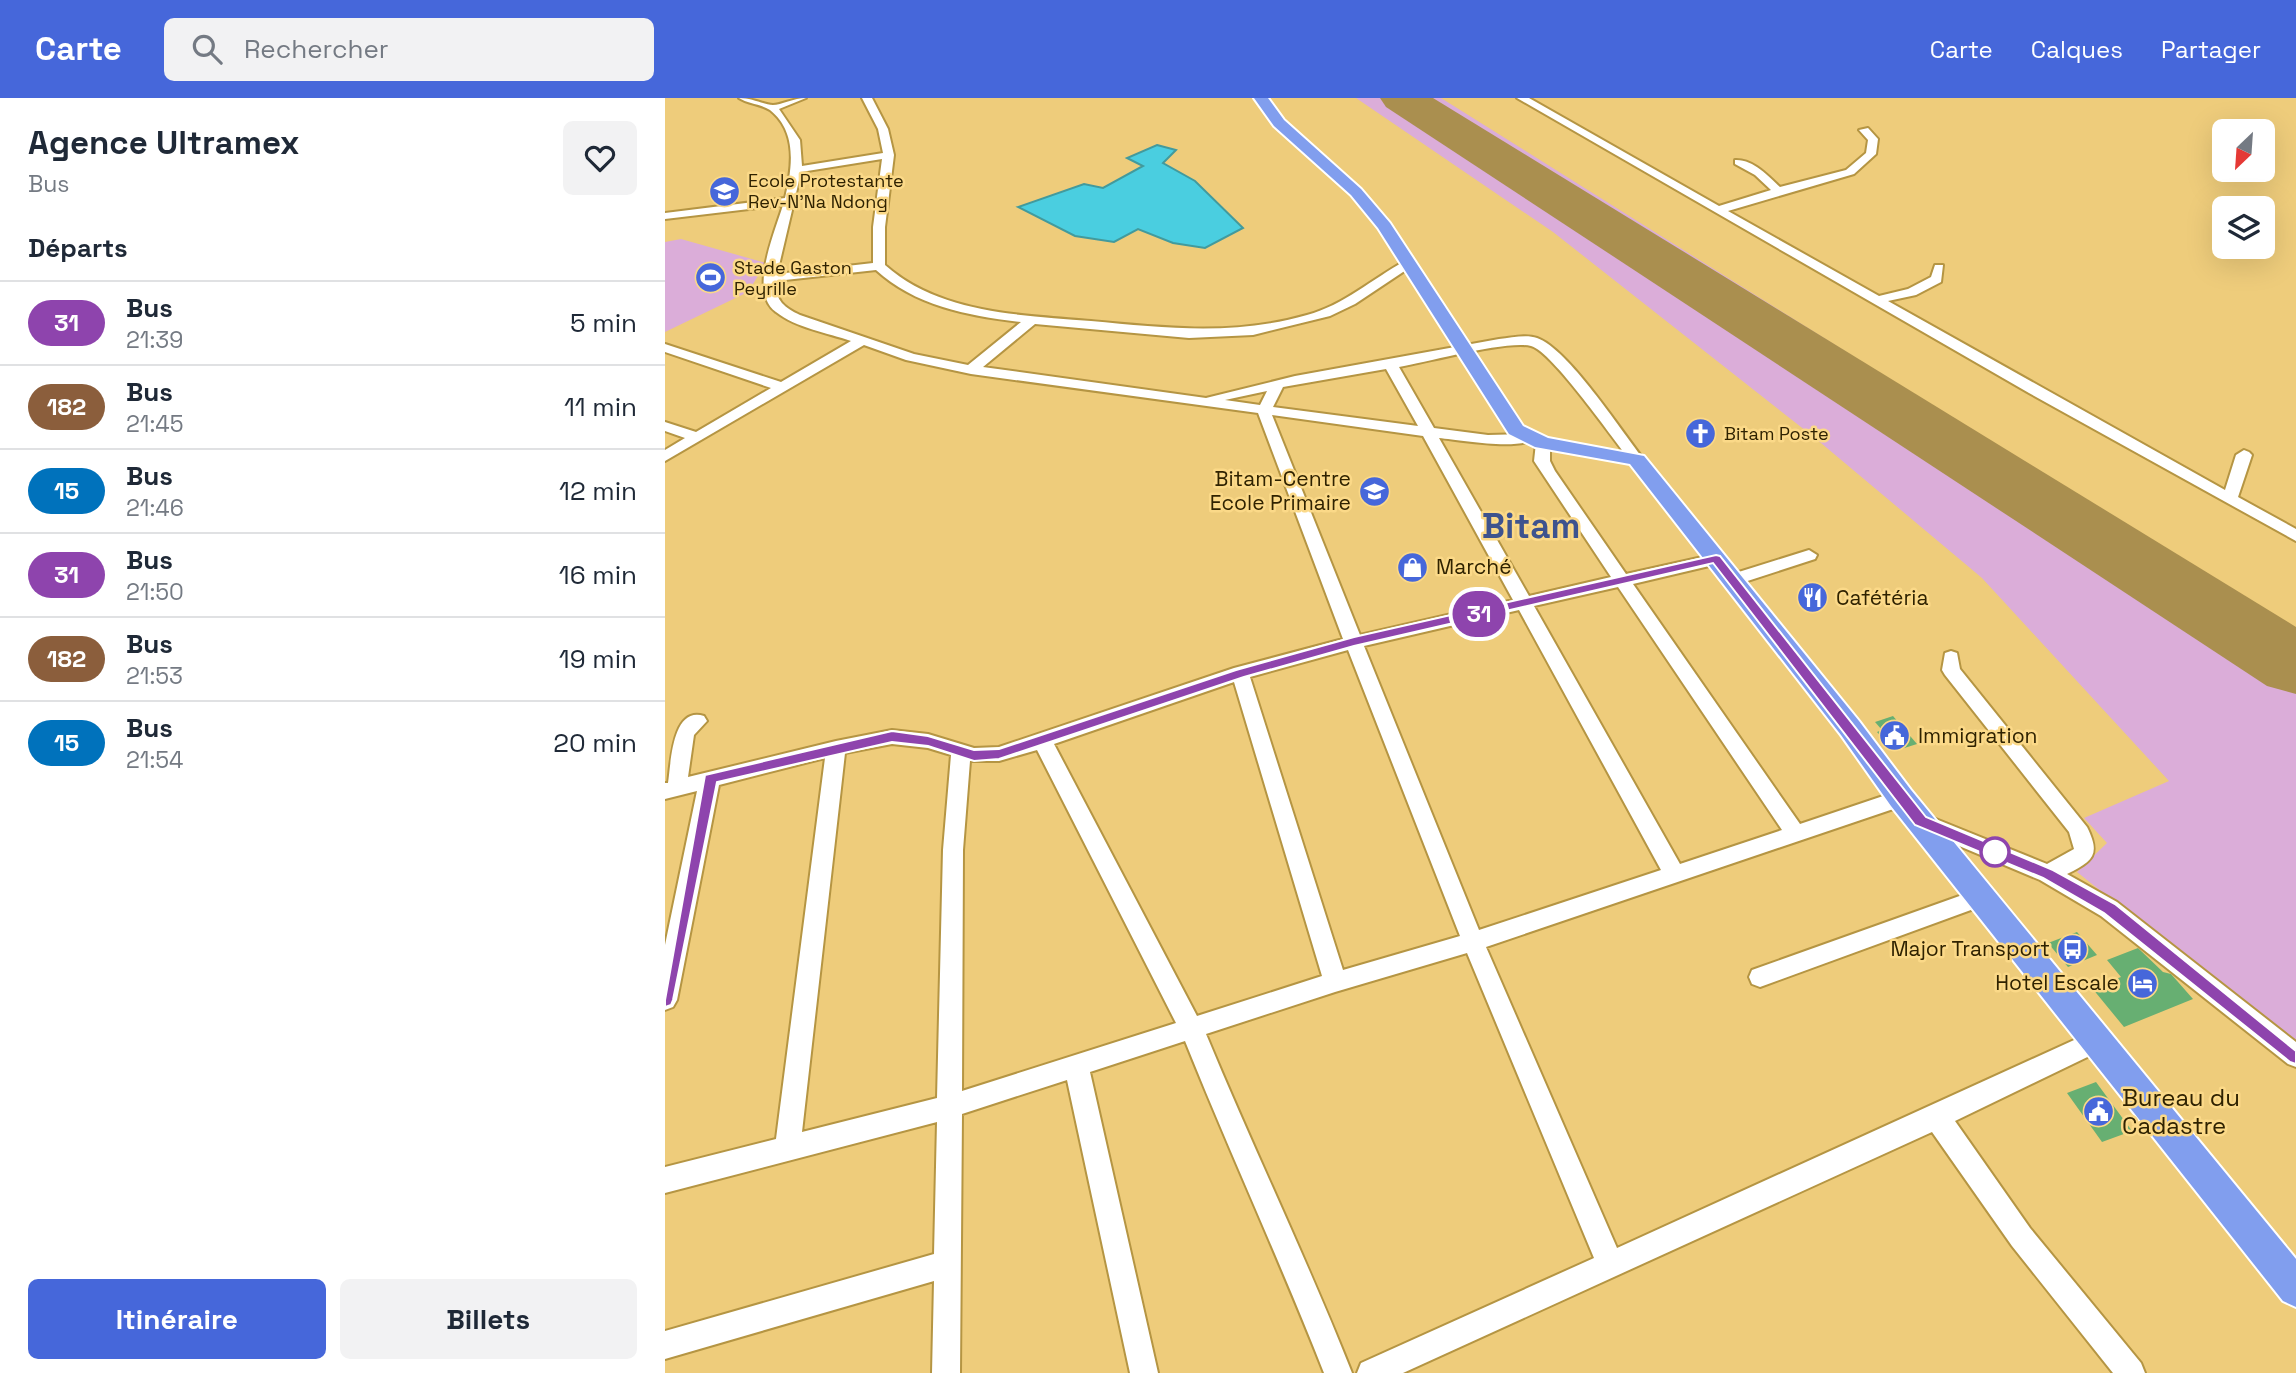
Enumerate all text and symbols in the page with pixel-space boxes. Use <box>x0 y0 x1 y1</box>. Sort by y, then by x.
search box <box>164 18 654 81</box>
text: Carte <box>35 28 122 70</box>
icon: search <box>188 30 226 68</box>
text: Rechercher <box>244 32 389 66</box>
text: Carte <box>1930 34 1993 65</box>
text: Calques <box>2031 34 2123 65</box>
text: Partager <box>2161 34 2261 65</box>
north arrow <box>2212 119 2275 182</box>
map controls <box>2212 119 2275 259</box>
button: heart <box>563 121 637 195</box>
text: Agence Ultramex <box>28 122 300 164</box>
text: Bus <box>28 169 69 199</box>
place label: Ecole Protestante Rev-N’Na Ndong <box>748 169 904 213</box>
school or university icon: Ecole Protestante Rev-N’Na Ndong <box>708 174 742 208</box>
button: layers <box>2212 196 2275 259</box>
text: Départs <box>28 231 128 265</box>
place label: Stade Gaston Peyrille <box>734 256 852 300</box>
sports icon: Stade Gaston Peyrille <box>694 261 728 295</box>
text: Bus <box>126 291 173 325</box>
text: 5 min <box>570 306 637 340</box>
text: 31 <box>54 307 79 338</box>
text: 21:39 <box>126 325 183 355</box>
text: Bus <box>126 375 173 409</box>
text: 11 min <box>564 390 637 424</box>
text: 182 <box>47 391 86 422</box>
text: 21:45 <box>126 409 183 439</box>
church icon: Bitam Poste <box>1684 417 1718 451</box>
place label: Bitam Poste <box>1724 422 1829 445</box>
text: Bus <box>126 459 173 493</box>
place label: Bitam-Centre Ecole Primaire <box>1210 465 1351 516</box>
text: 12 min <box>559 474 637 508</box>
school or university icon: Bitam-Centre Ecole Primaire <box>1357 474 1391 508</box>
text: 15 <box>54 475 79 506</box>
text: 21:46 <box>126 493 184 523</box>
district label: Bitam <box>1482 504 1580 548</box>
text: Bus <box>126 543 173 577</box>
shop icon: Marché <box>1396 550 1430 584</box>
place label: Marché <box>1436 553 1512 580</box>
text: 16 min <box>559 558 637 592</box>
text: 31 <box>54 559 79 590</box>
text: 21:50 <box>126 577 184 607</box>
restaurant icon: Cafétéria <box>1796 581 1830 615</box>
place label: Cafétéria <box>1836 584 1929 611</box>
line badge: 31 <box>1447 591 1511 637</box>
text: 31 <box>1466 598 1492 629</box>
text: Bus <box>126 627 173 661</box>
text: 19 min <box>559 642 637 676</box>
text: 182 <box>47 643 86 674</box>
text: 21:53 <box>126 661 183 691</box>
text: Bus <box>126 711 173 745</box>
public building icon: Immigration <box>1878 719 1912 753</box>
place label: Immigration <box>1918 722 2038 749</box>
text: 20 min <box>553 726 637 760</box>
text: 15 <box>54 727 79 758</box>
text: 21:54 <box>126 745 183 775</box>
unlabelled marker <box>1980 837 2010 867</box>
bus stop icon: Major Transport <box>2056 932 2090 966</box>
place label: Major Transport <box>1890 935 2050 962</box>
hotel icon: Hotel Escale <box>2125 966 2159 1000</box>
place label: Hotel Escale <box>1995 969 2119 996</box>
place label: Bureau du Cadastre <box>2122 1082 2240 1141</box>
public building icon: Bureau du Cadastre <box>2082 1095 2116 1129</box>
button: Itinéraire <box>28 1279 326 1359</box>
button: Billets <box>340 1279 637 1359</box>

